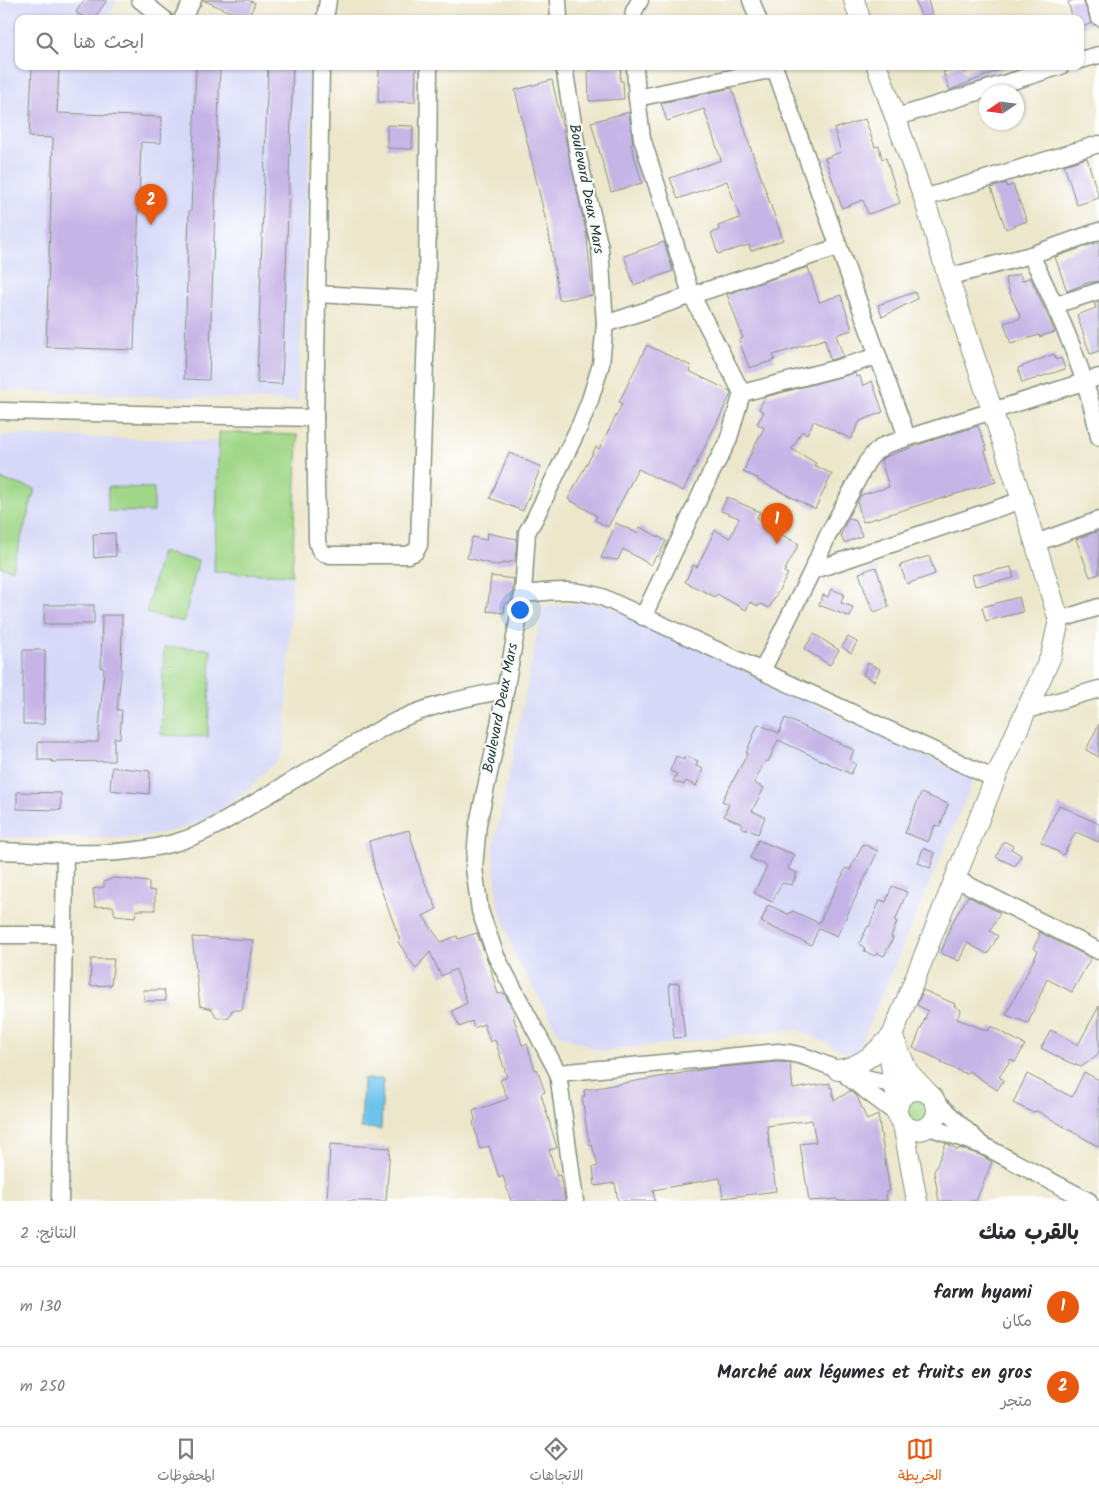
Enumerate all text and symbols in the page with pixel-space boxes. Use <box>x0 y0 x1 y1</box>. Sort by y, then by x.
search box <box>15 15 1084 70</box>
text: ابحث هنا <box>73 28 144 58</box>
icon: search <box>33 29 61 57</box>
north arrow <box>979 85 1024 130</box>
street label: Boulevard Deux Mars <box>562 122 610 257</box>
pin: 2 <box>135 184 167 225</box>
pin: 1 <box>761 503 793 544</box>
your location <box>507 597 533 623</box>
street label: Boulevard Deux Mars <box>477 640 525 775</box>
text: بالقرب منك <box>979 1217 1079 1250</box>
text: النتائج: 2 <box>20 1221 77 1246</box>
text: farm hyami <box>934 1278 1032 1308</box>
text: 130 m <box>20 1294 61 1319</box>
text: 1 <box>1061 1294 1065 1319</box>
text: مكان <box>1002 1309 1032 1334</box>
text: Marché aux légumes et fruits en gros <box>717 1358 1032 1388</box>
text: 250 m <box>20 1374 65 1399</box>
text: 2 <box>1058 1374 1068 1399</box>
text: متجر <box>1001 1389 1032 1414</box>
tab: المحفوظات <box>157 1435 215 1488</box>
tab: الاتجاهات <box>529 1435 584 1488</box>
tab: الخريطة <box>898 1435 942 1488</box>

